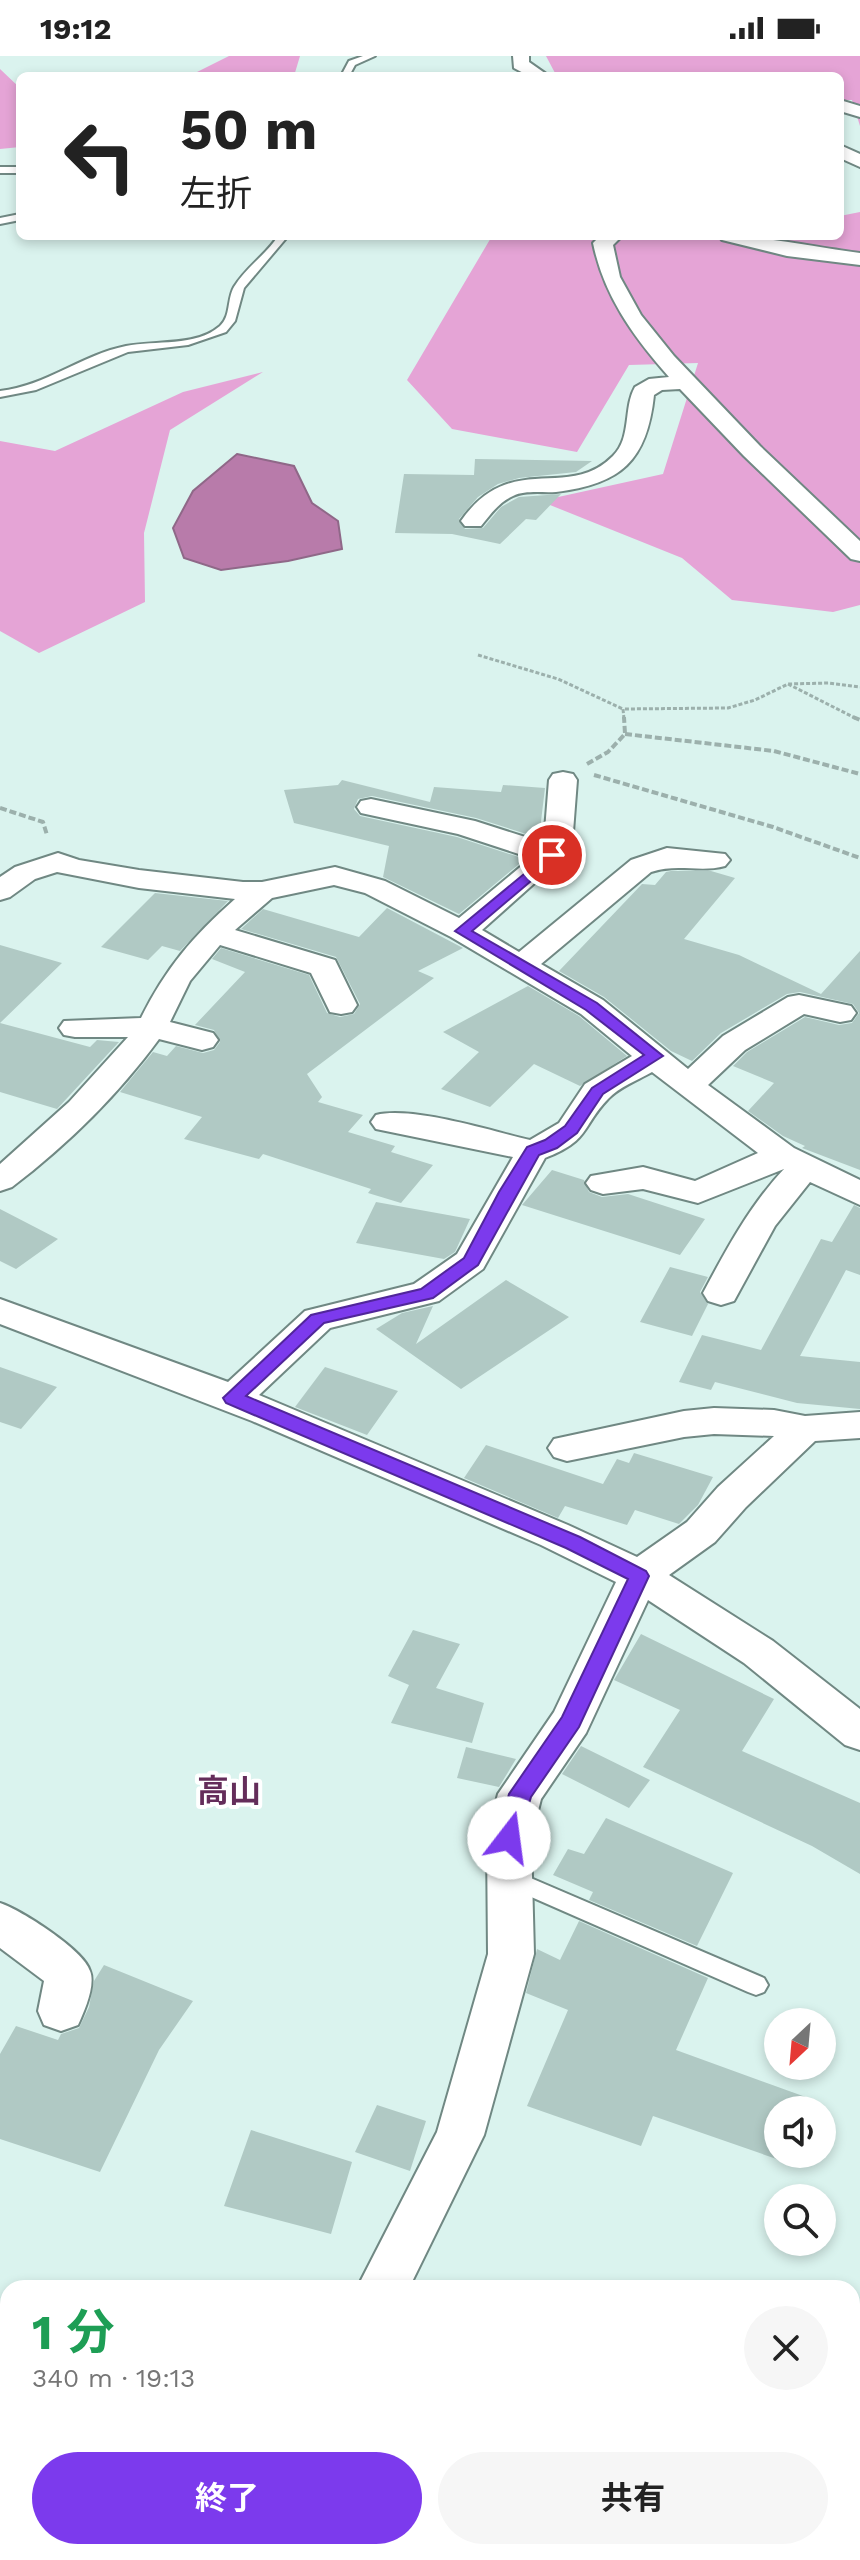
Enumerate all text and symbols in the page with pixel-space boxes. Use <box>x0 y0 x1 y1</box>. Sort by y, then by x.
text: 19:12 <box>40 11 111 46</box>
text: 50 m <box>180 97 317 163</box>
icon: left <box>48 104 152 208</box>
text: 左折 <box>180 173 252 215</box>
pin <box>518 821 586 889</box>
icon: arrive <box>530 833 574 877</box>
district label: 高山 <box>197 1772 261 1810</box>
position arrow <box>467 1796 551 1880</box>
north arrow <box>764 2008 836 2080</box>
map controls <box>764 2008 836 2256</box>
button: sound <box>764 2096 836 2168</box>
button: search <box>764 2184 836 2256</box>
text: 1 分 <box>32 2304 114 2361</box>
button: close <box>744 2306 828 2390</box>
text: 340 m · 19:13 <box>32 2363 195 2393</box>
button: 終了 <box>32 2452 422 2544</box>
button: 共有 <box>438 2452 828 2544</box>

